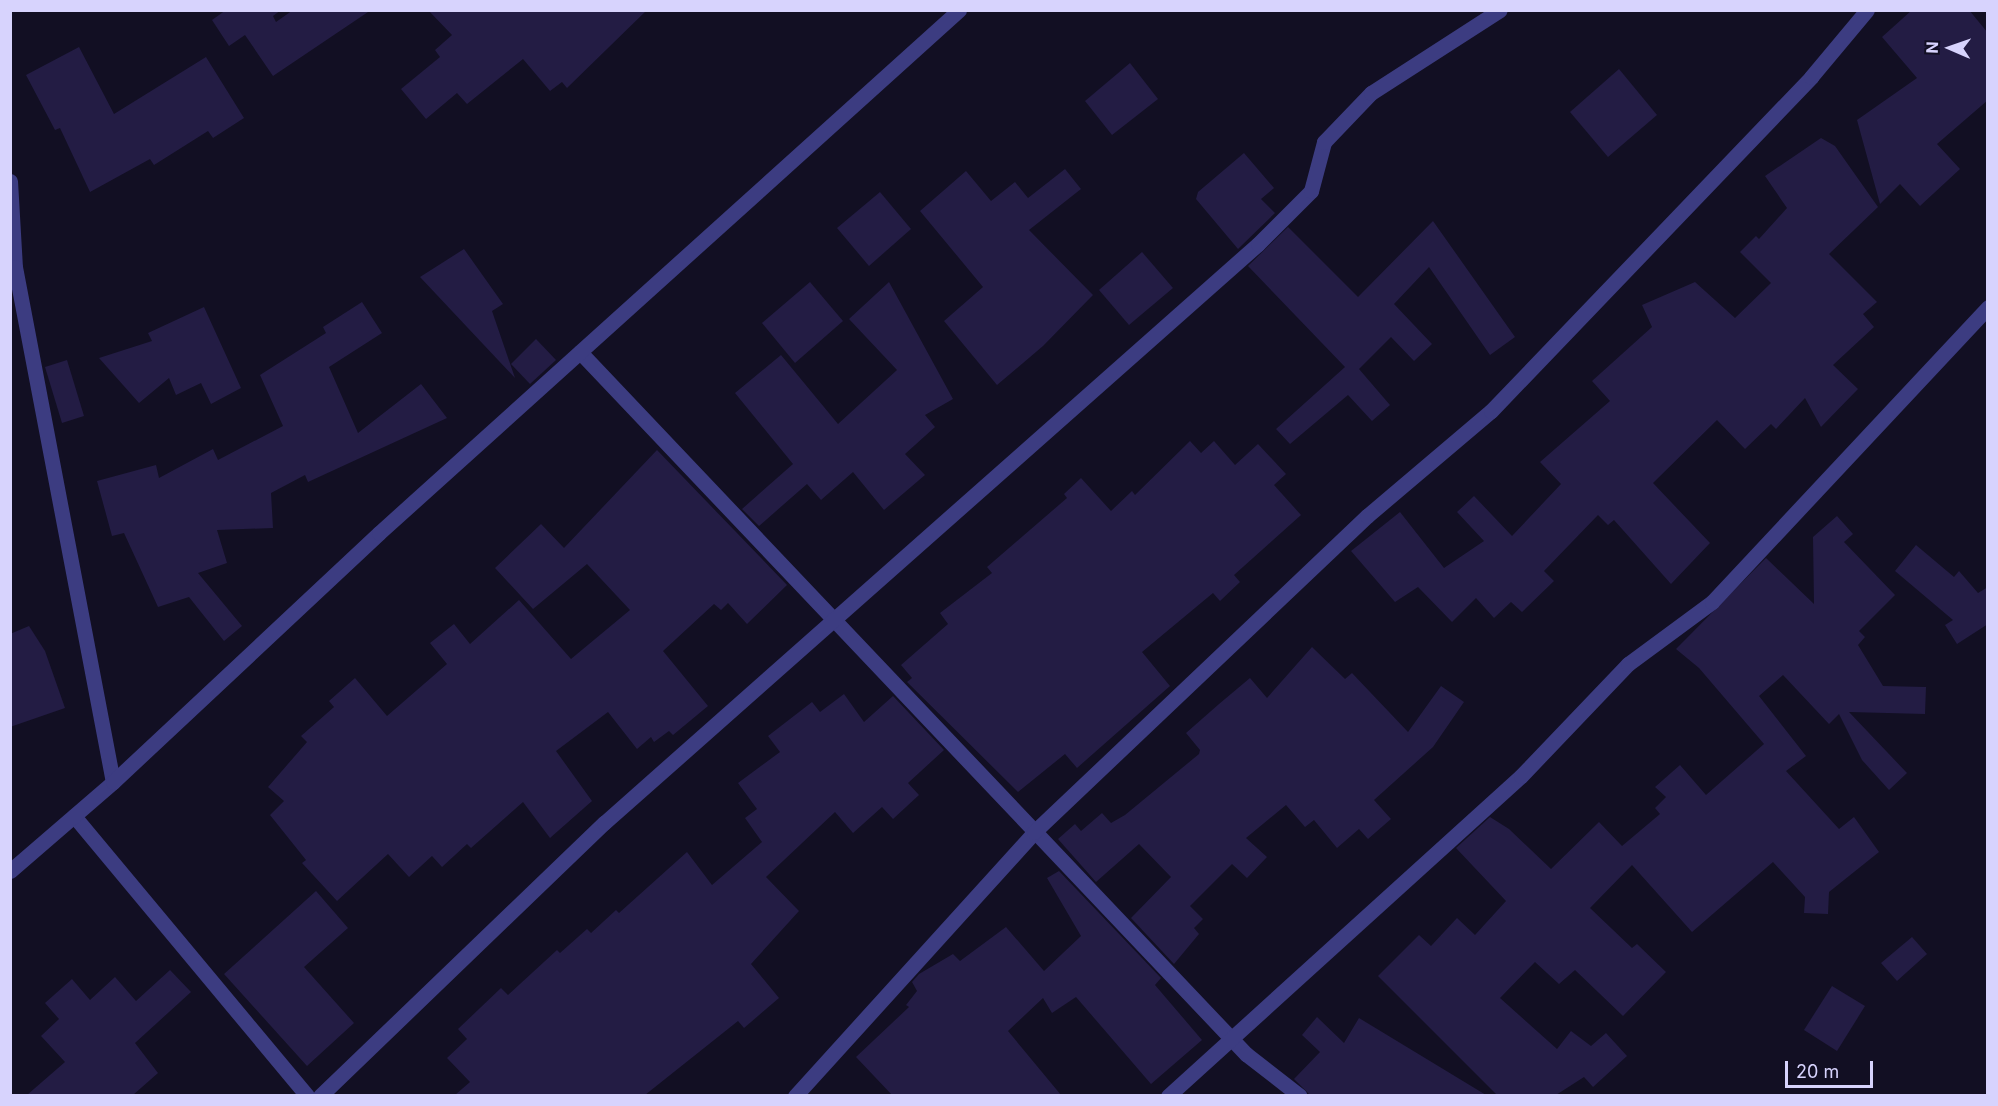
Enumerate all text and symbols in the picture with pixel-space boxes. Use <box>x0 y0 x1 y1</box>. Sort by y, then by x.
north arrow <box>1920 18 1980 78</box>
text: N <box>1922 41 1942 54</box>
scale bar <box>1788 1049 1876 1087</box>
text: 20 m <box>1796 1061 1839 1082</box>

